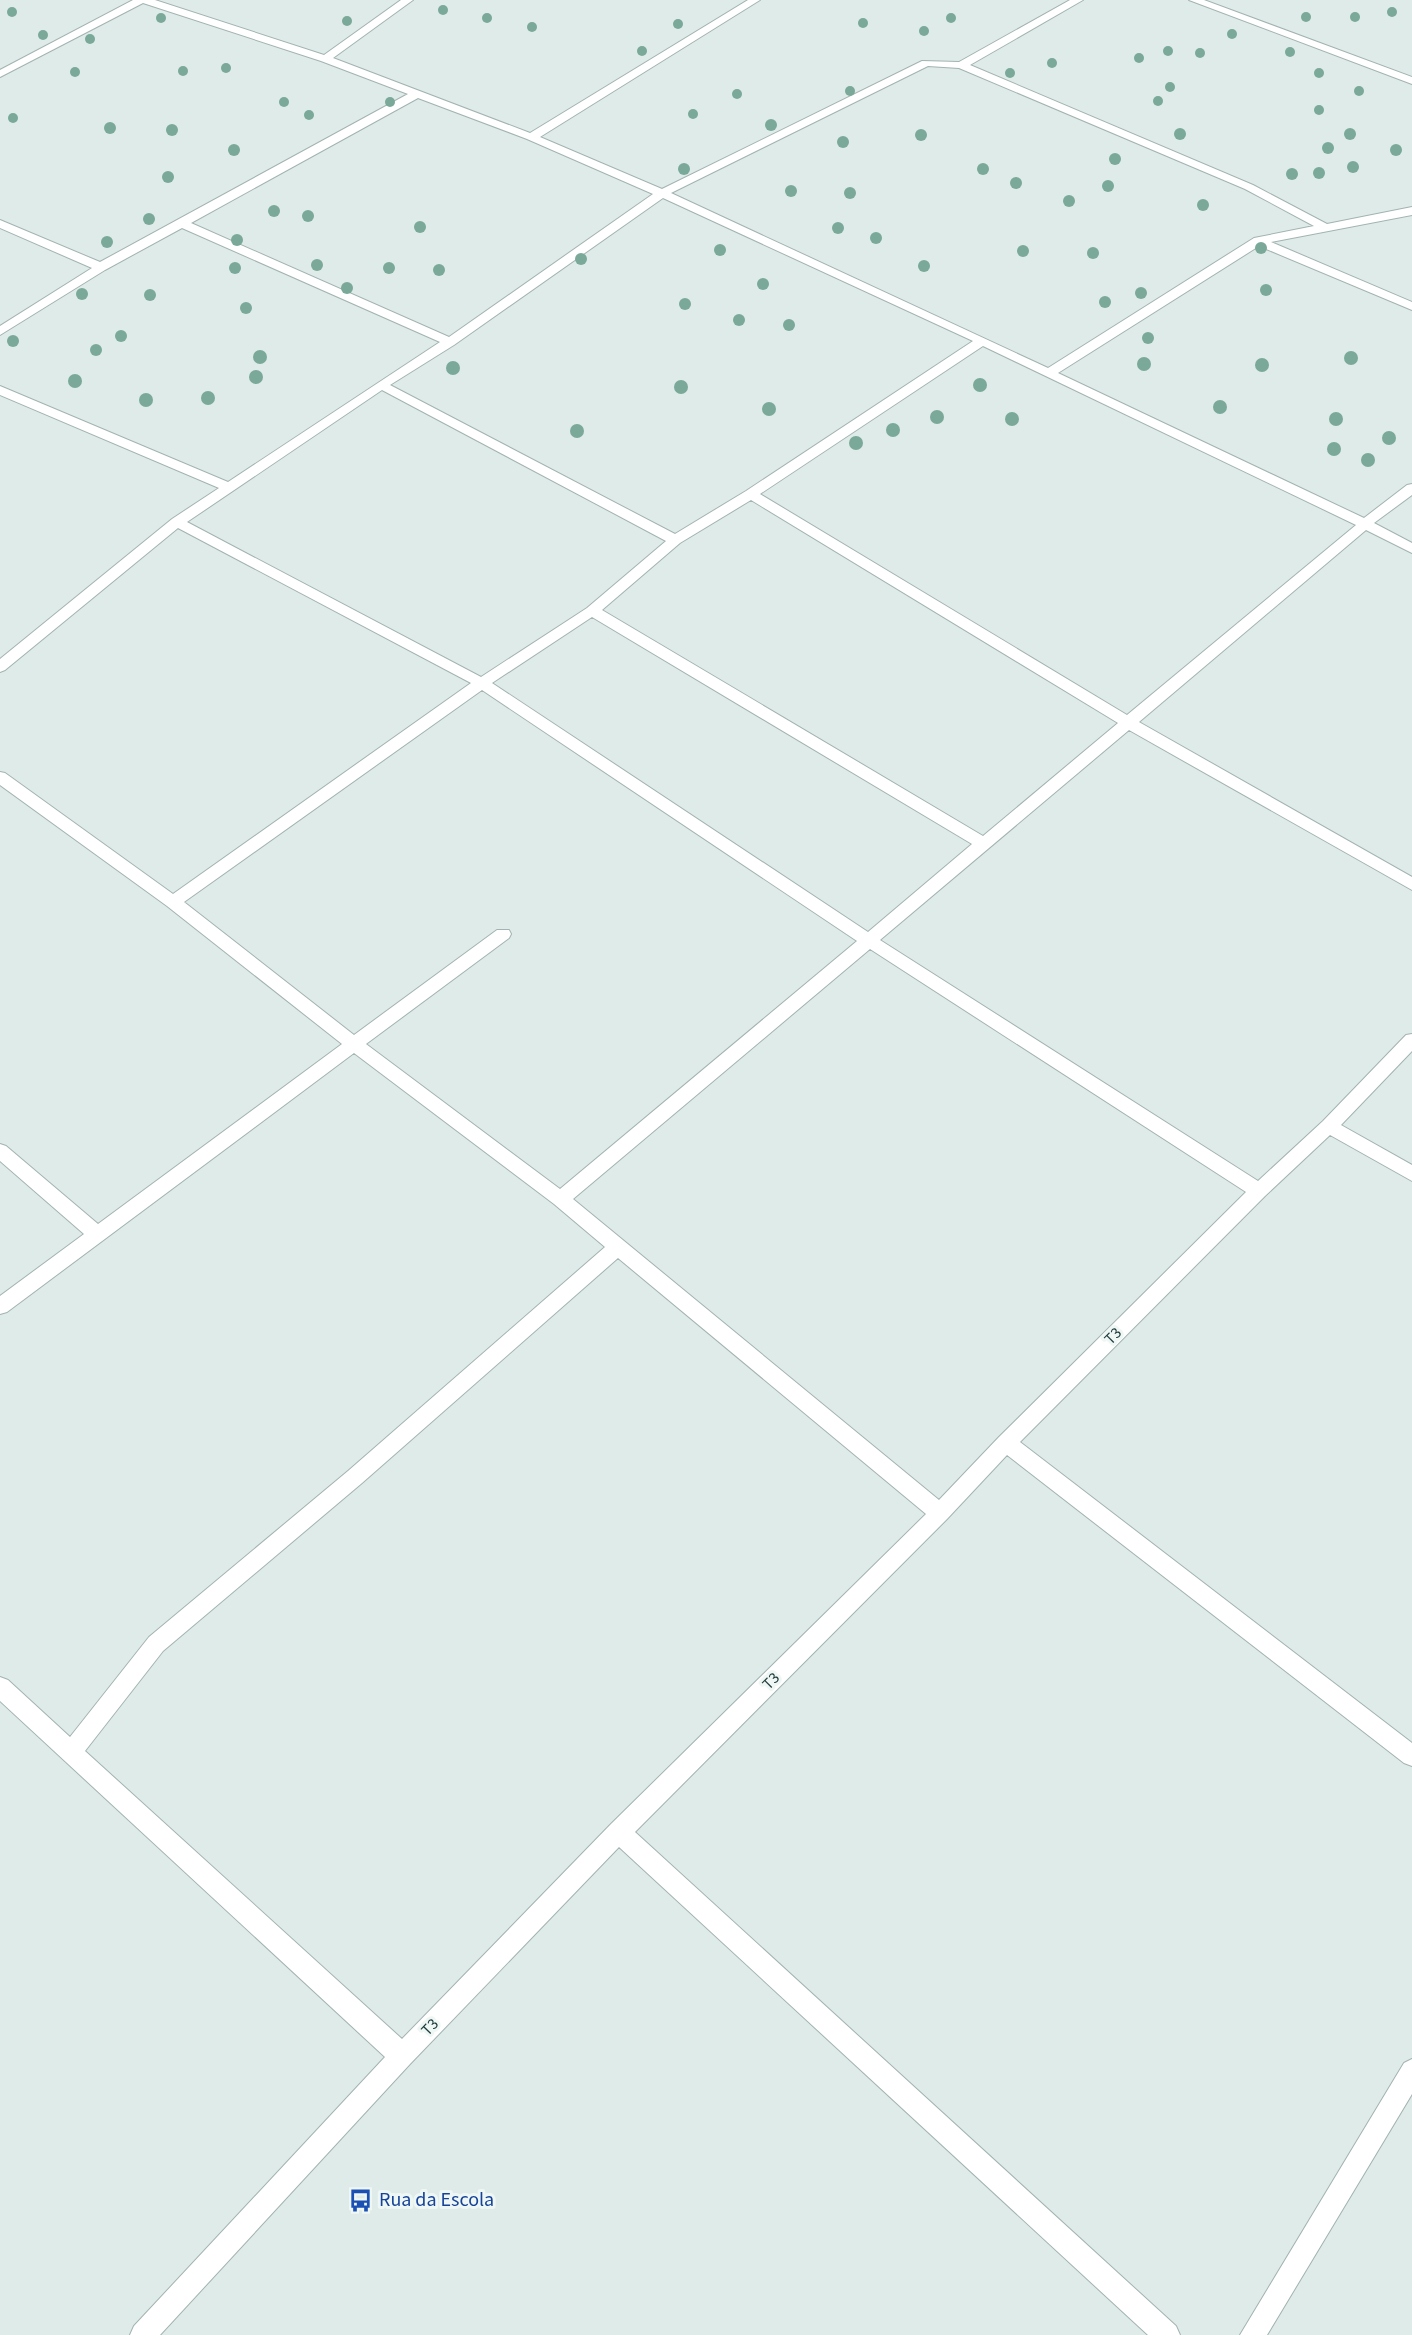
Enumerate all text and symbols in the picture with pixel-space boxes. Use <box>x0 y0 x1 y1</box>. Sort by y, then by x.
street label: T3 <box>1099 1322 1127 1350</box>
street label: T3 <box>757 1667 785 1695</box>
street label: T3 <box>416 2013 444 2041</box>
place label: Rua da Escola <box>379 2186 494 2214</box>
bus stop icon: Rua da Escola <box>348 2187 374 2213</box>

